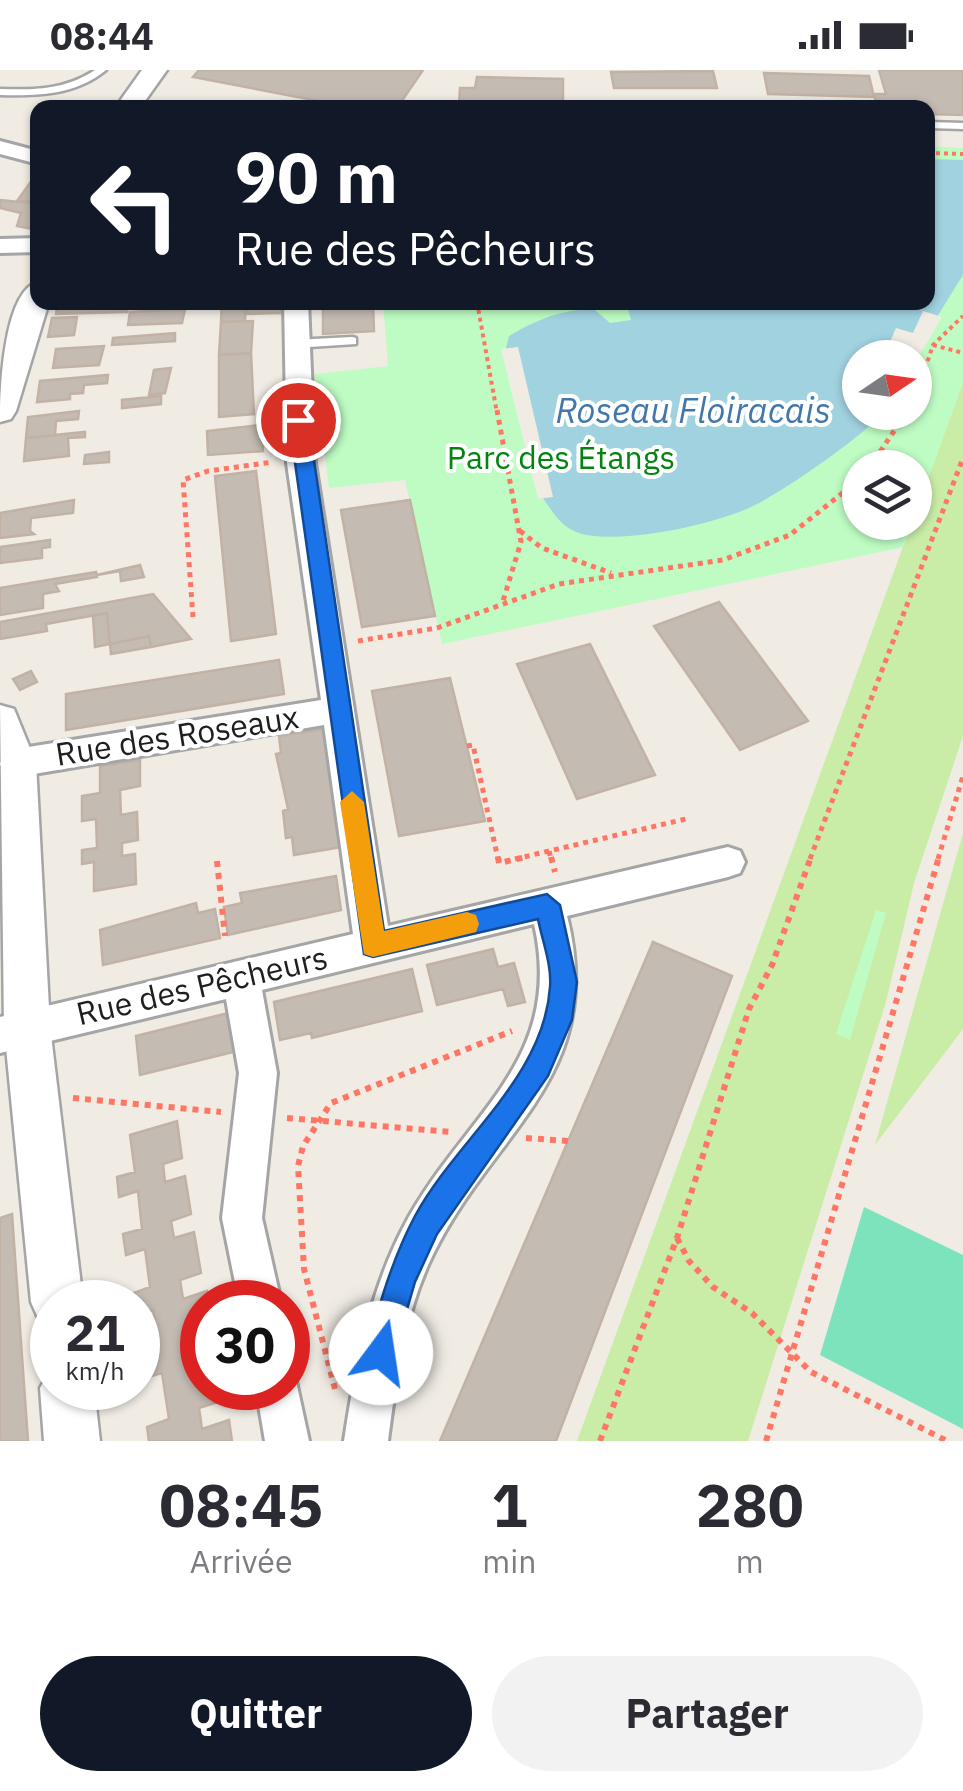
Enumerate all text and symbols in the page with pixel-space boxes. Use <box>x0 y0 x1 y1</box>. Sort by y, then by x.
text: 08:44 <box>50 11 154 60</box>
text: 90 m <box>235 131 398 222</box>
icon: left <box>70 140 200 270</box>
text: Rue des Pêcheurs <box>235 219 596 277</box>
north arrow <box>842 340 932 430</box>
map controls <box>842 340 932 540</box>
pin <box>256 378 341 463</box>
water label: Roseau Floiracais <box>555 387 831 433</box>
icon: arrive <box>271 393 326 448</box>
park label: Parc des Étangs <box>447 436 675 478</box>
button: layers <box>842 450 932 540</box>
street label: Rue des Roseaux <box>52 695 301 775</box>
street label: Rue des Pêcheurs <box>72 936 332 1034</box>
speed limit sign: 30 <box>180 1280 310 1410</box>
text: 21 <box>65 1300 125 1365</box>
position arrow <box>329 1301 433 1405</box>
text: km/h <box>66 1354 124 1387</box>
text: 08:45 <box>159 1465 323 1544</box>
text: 1 <box>491 1465 527 1544</box>
text: 280 <box>696 1465 804 1544</box>
text: Arrivée <box>190 1540 292 1582</box>
text: min <box>482 1540 536 1582</box>
text: m <box>736 1540 764 1582</box>
button: Quitter <box>40 1656 472 1771</box>
button: Partager <box>492 1656 923 1771</box>

